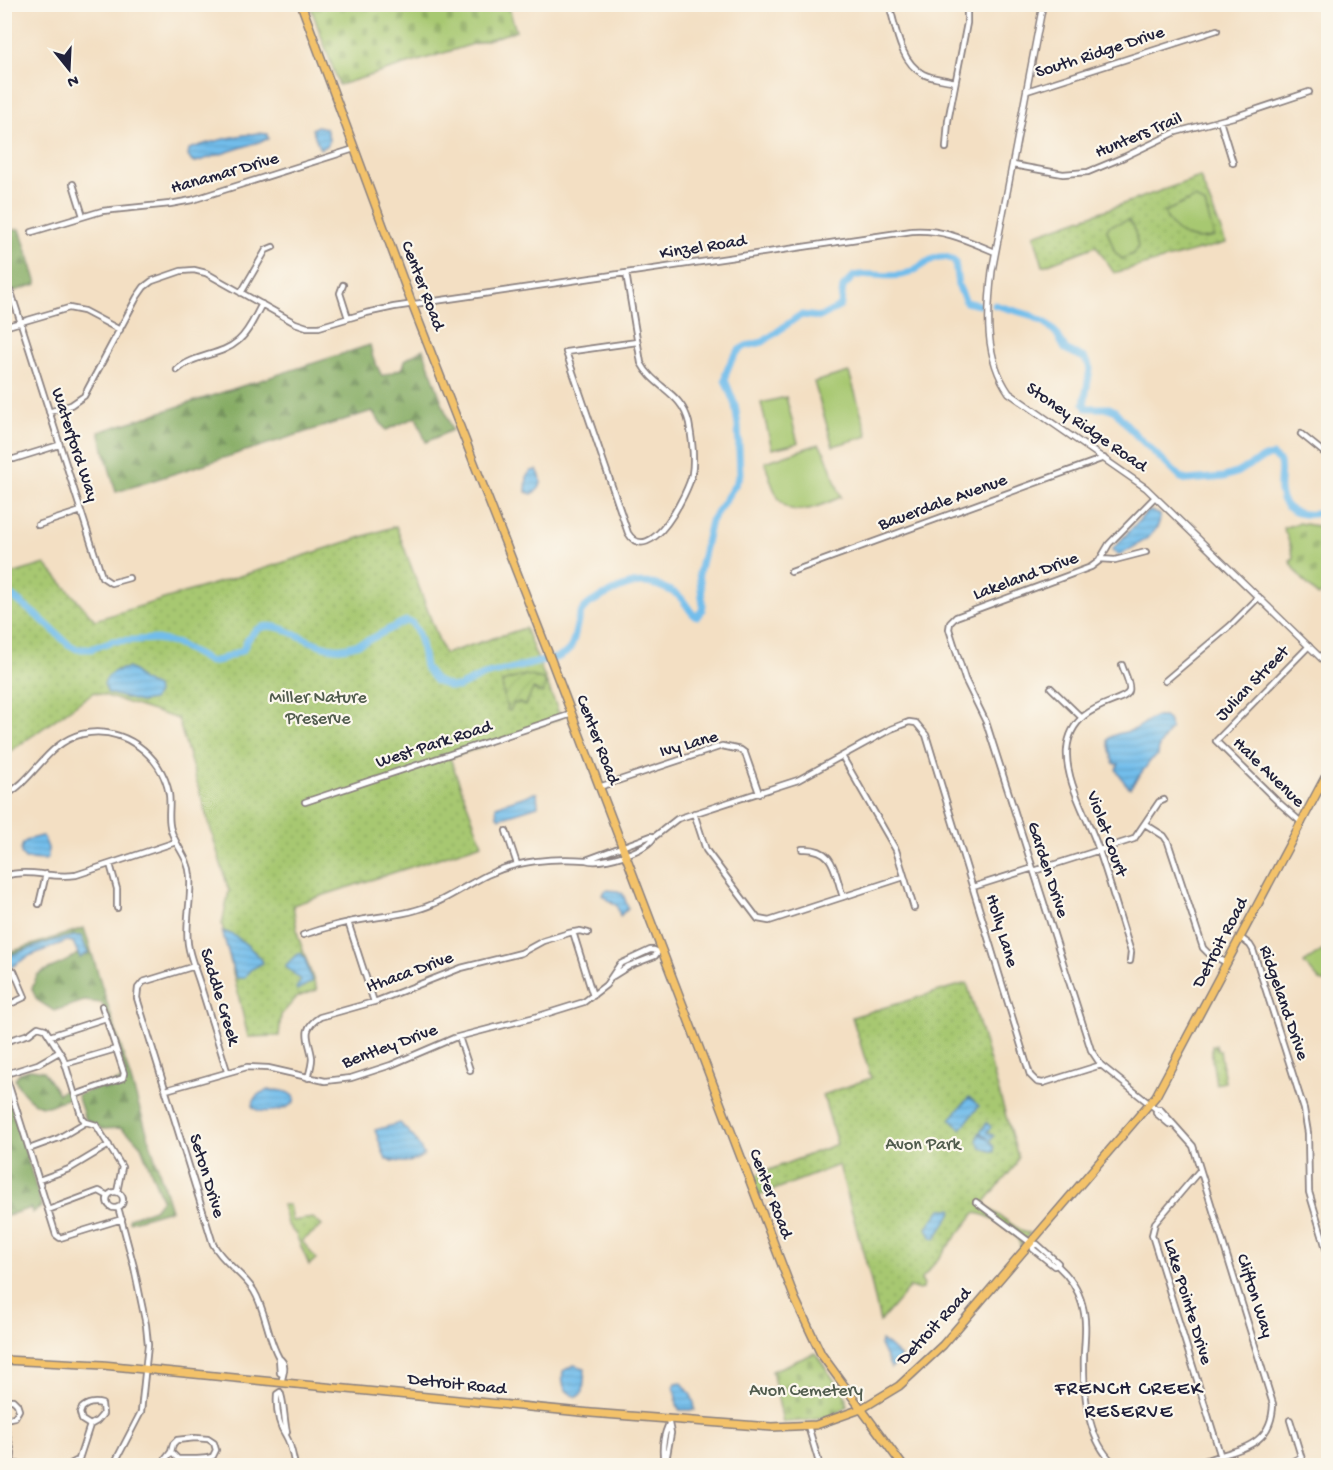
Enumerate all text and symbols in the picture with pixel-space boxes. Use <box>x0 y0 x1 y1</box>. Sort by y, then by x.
street label: South Ridge Drive <box>1033 22 1168 84</box>
north arrow <box>39 39 99 99</box>
text: N <box>64 69 80 91</box>
street label: Hunters Trail <box>1092 108 1186 164</box>
street label: Hanamar Drive <box>169 148 282 199</box>
street label: Kinzel Road <box>658 231 749 265</box>
street label: Center Road <box>395 238 449 335</box>
street label: Stoney Ridge Road <box>1021 378 1152 478</box>
street label: Waterford Way <box>46 385 102 505</box>
street label: Bauerdale Avenue <box>875 470 1011 536</box>
street label: Lakeland Drive <box>971 548 1082 606</box>
street label: Julian Street <box>1212 641 1295 726</box>
park label: Miller Nature Preserve <box>269 688 367 730</box>
street label: Center Road <box>570 692 624 789</box>
street label: West Park Road <box>373 716 496 774</box>
street label: Ivy Lane <box>657 726 721 763</box>
street label: Hale Avenue <box>1228 734 1309 813</box>
street label: Violet Court <box>1081 787 1132 881</box>
street label: Garden Drive <box>1022 819 1073 921</box>
street label: Holly Lane <box>980 892 1022 971</box>
street label: Detroit Road <box>1188 893 1254 992</box>
street label: Ridgeland Drive <box>1254 943 1313 1064</box>
street label: Saddle Creek <box>194 946 244 1050</box>
street label: Ithaca Drive <box>364 947 457 998</box>
street label: Bentley Drive <box>338 1020 441 1074</box>
street label: Seton Drive <box>183 1132 229 1221</box>
park label: Avon Park <box>885 1135 962 1156</box>
street label: Center Road <box>743 1146 797 1243</box>
street label: Lake Pointe Drive <box>1158 1237 1216 1368</box>
street label: Clifton Way <box>1231 1251 1277 1341</box>
street label: Detroit Road <box>893 1283 977 1371</box>
street label: Detroit Road <box>406 1369 509 1401</box>
district label: FRENCH CREEK RESERVE <box>1054 1379 1204 1425</box>
park label: Avon Cemetery <box>749 1381 863 1402</box>

